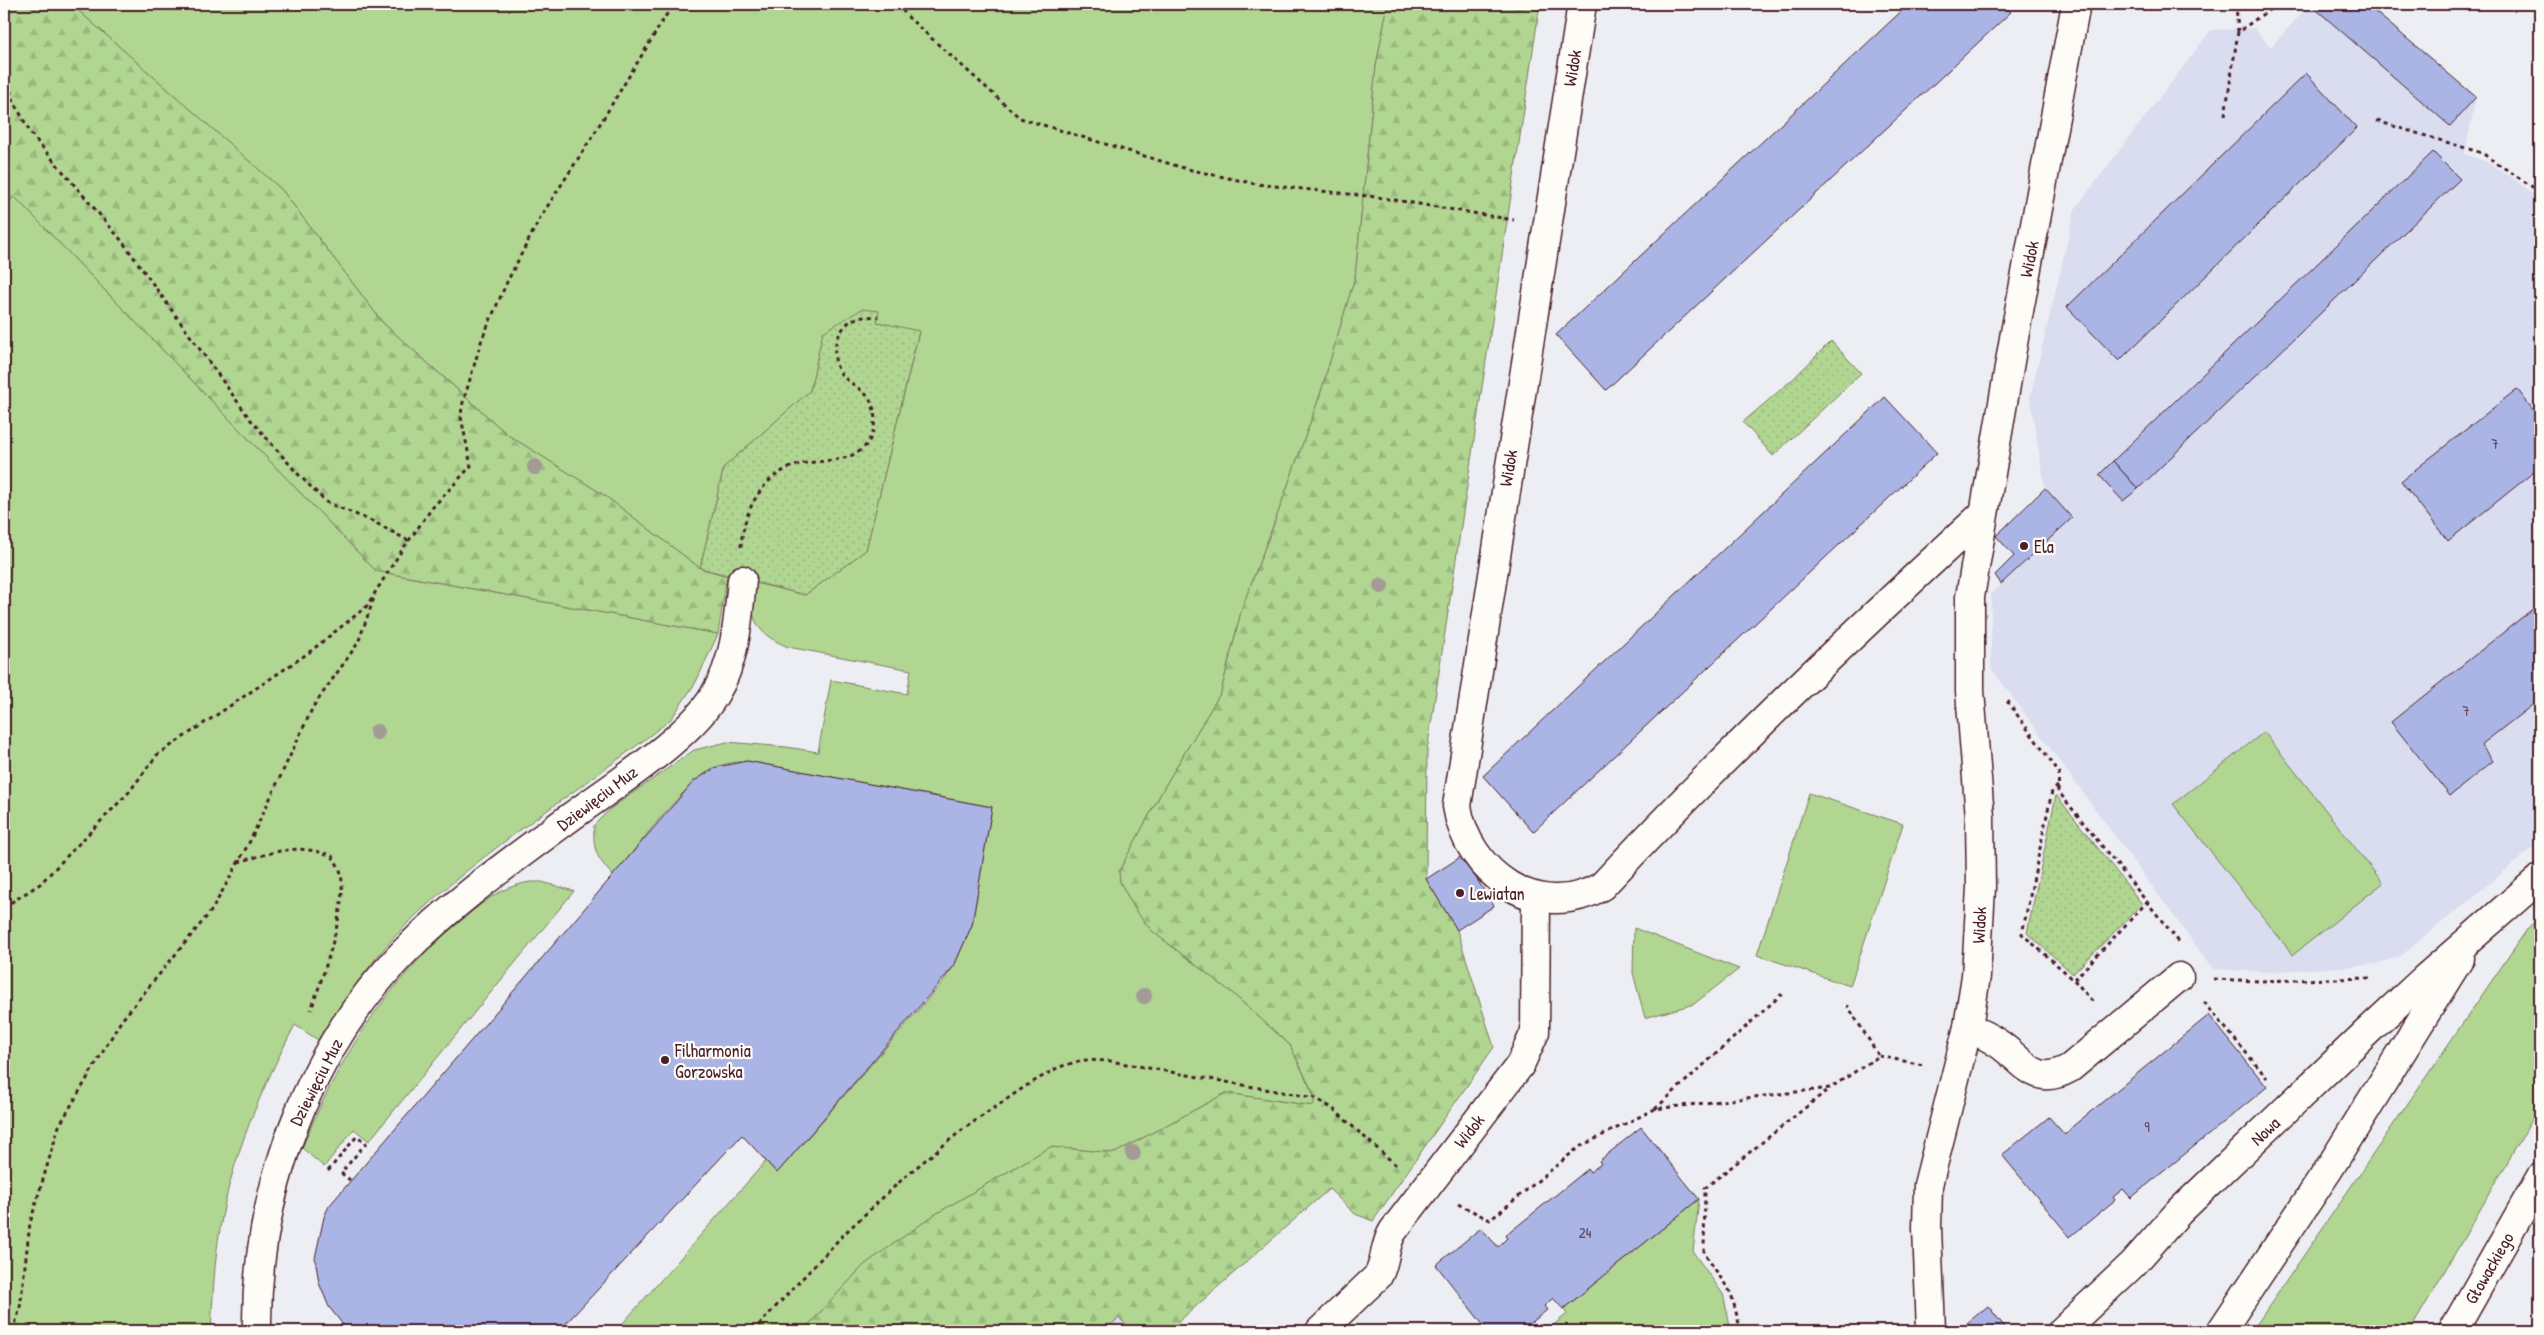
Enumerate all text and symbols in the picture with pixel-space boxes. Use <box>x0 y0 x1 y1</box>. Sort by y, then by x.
street label: Widok <box>1557 47 1587 88</box>
street label: Widok <box>2013 238 2045 279</box>
house number: 7 <box>2491 433 2499 454</box>
street label: Widok <box>1493 447 1523 488</box>
place label: Ela <box>2034 534 2054 559</box>
marker: Ela <box>2018 540 2030 552</box>
house number: 7 <box>2462 700 2470 721</box>
street label: Dziewięciu Muz <box>552 759 643 837</box>
place label: Lewiatan <box>1470 881 1525 906</box>
marker: Lewiatan <box>1454 887 1466 899</box>
street label: Widok <box>1966 905 1992 944</box>
street label: Dziewięciu Muz <box>283 1034 349 1130</box>
place label: Filharmonia Gorzowska <box>674 1038 751 1084</box>
marker: Filharmonia Gorzowska <box>659 1054 671 1066</box>
street label: Widok <box>1448 1108 1491 1153</box>
street label: Nowa <box>2245 1111 2285 1151</box>
house number: 9 <box>2144 1116 2150 1137</box>
house number: 24 <box>1579 1222 1592 1243</box>
street label: Głowackiego <box>2458 1228 2520 1308</box>

